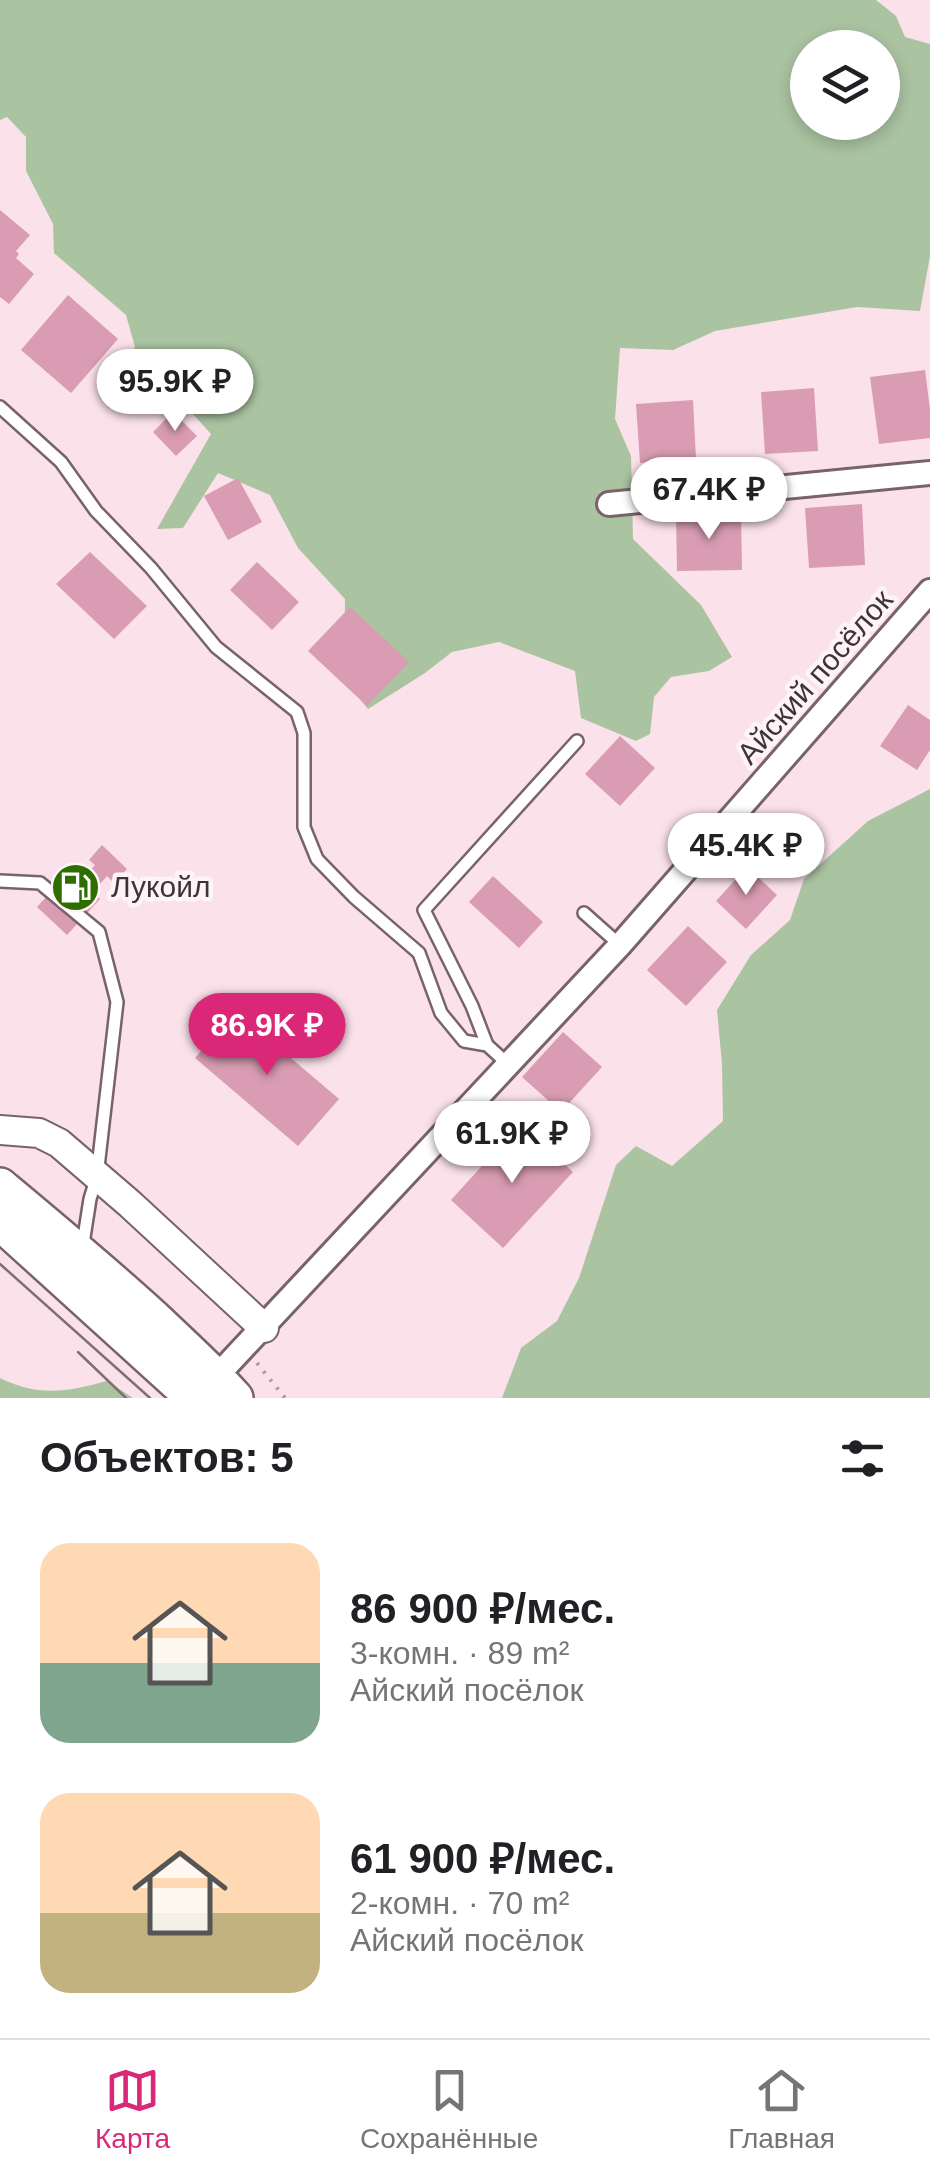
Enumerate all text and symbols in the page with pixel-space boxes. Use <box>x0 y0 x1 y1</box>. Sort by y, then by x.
map controls <box>790 30 900 140</box>
button: layers <box>790 30 900 140</box>
pin: 95.9K ₽ <box>83 349 267 434</box>
text: 95.9K ₽ <box>119 363 231 399</box>
pin: 67.4K ₽ <box>617 457 801 542</box>
text: 67.4K ₽ <box>653 471 765 507</box>
street label: Айский посёлок <box>730 583 899 770</box>
pin: 45.4K ₽ <box>654 813 838 898</box>
text: 45.4K ₽ <box>690 827 802 863</box>
fuel station icon: Лукойл <box>50 861 102 913</box>
place label: Лукойл <box>111 870 210 903</box>
pin: 86.9K ₽ <box>175 993 359 1078</box>
text: 86.9K ₽ <box>211 1007 323 1043</box>
pin: 61.9K ₽ <box>420 1101 604 1186</box>
text: 61.9K ₽ <box>456 1115 568 1151</box>
icon: filters <box>835 1431 890 1486</box>
text: Объектов: 5 <box>40 1434 294 1481</box>
icon: home <box>120 1583 240 1703</box>
text: 86 900 ₽/мес. <box>350 1585 615 1632</box>
text: 3-комн. · 89 m² <box>350 1635 569 1671</box>
text: Айский посёлок <box>350 1672 584 1708</box>
icon: home <box>120 1833 240 1953</box>
text: 61 900 ₽/мес. <box>350 1835 615 1882</box>
text: 2-комн. · 70 m² <box>350 1885 569 1921</box>
text: Айский посёлок <box>350 1922 584 1958</box>
tab: Карта <box>95 2063 170 2155</box>
tab: Сохранённые <box>360 2063 538 2155</box>
tab: Главная <box>728 2063 835 2155</box>

